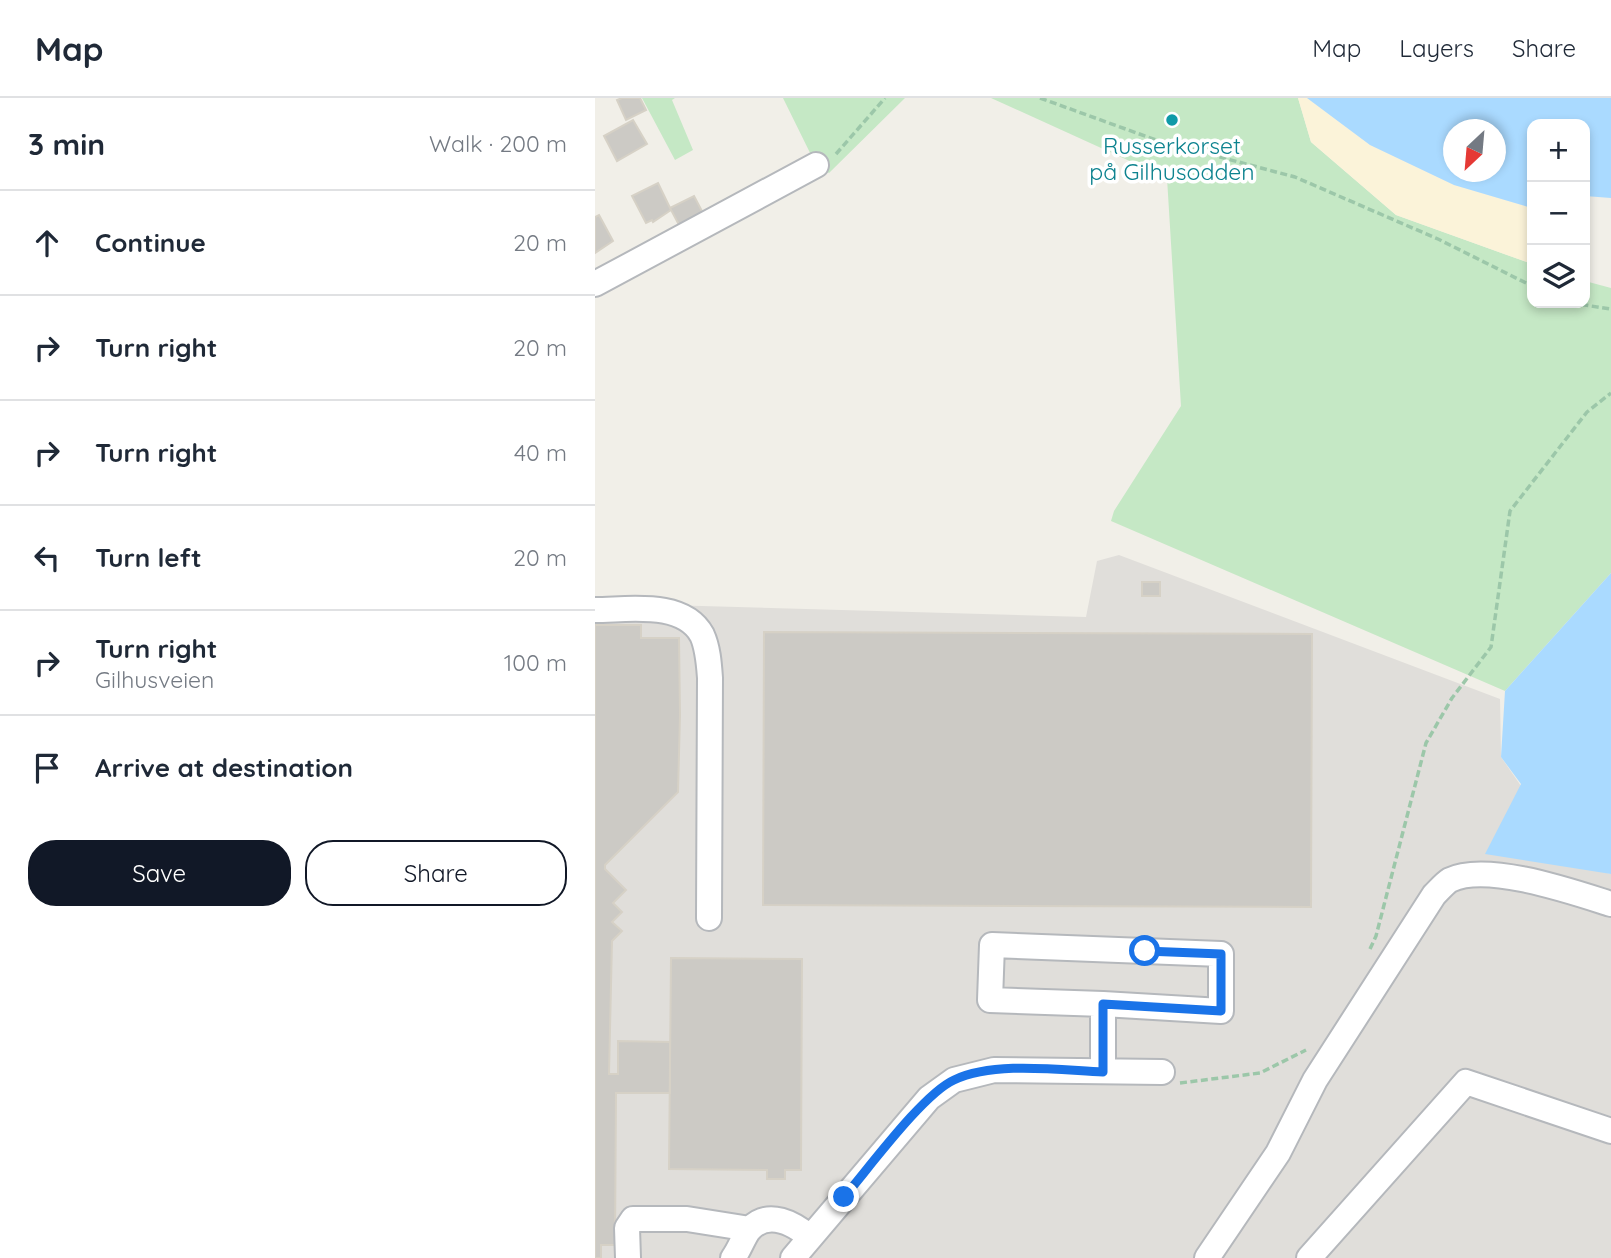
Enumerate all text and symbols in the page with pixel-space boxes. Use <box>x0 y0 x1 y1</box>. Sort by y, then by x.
text: Map <box>35 28 103 69</box>
text: Map <box>1312 33 1361 63</box>
text: Layers <box>1399 33 1474 63</box>
text: Share <box>1512 33 1576 63</box>
marker: Russerkorset på Gilhusodden <box>1164 112 1180 128</box>
north arrow <box>1443 119 1506 182</box>
map controls <box>1527 119 1590 308</box>
button: + <box>1527 119 1590 182</box>
text: 3 min <box>28 125 105 163</box>
text: Walk · 200 m <box>429 129 567 158</box>
place label: Russerkorset på Gilhusodden <box>1089 131 1255 186</box>
button: − <box>1527 182 1590 245</box>
icon: ahead <box>28 224 66 262</box>
text: Continue <box>95 226 206 259</box>
text: 20 m <box>513 228 567 257</box>
button: layers <box>1527 245 1590 308</box>
icon: right <box>28 329 66 367</box>
text: Turn right <box>95 331 217 364</box>
text: 20 m <box>513 333 567 362</box>
icon: right <box>28 434 66 472</box>
text: Turn right <box>95 436 217 469</box>
text: 40 m <box>514 438 567 467</box>
icon: left <box>28 539 66 577</box>
text: Turn left <box>95 541 202 574</box>
text: 20 m <box>513 543 567 572</box>
text: Turn right <box>95 632 217 665</box>
icon: right <box>28 644 66 682</box>
text: 100 m <box>504 648 567 677</box>
text: Gilhusveien <box>95 665 214 694</box>
icon: arrive <box>28 749 66 787</box>
text: Arrive at destination <box>95 751 353 784</box>
button: Save <box>28 840 291 906</box>
button: Share <box>305 840 567 906</box>
route start <box>1129 935 1160 966</box>
route end <box>828 1181 859 1212</box>

